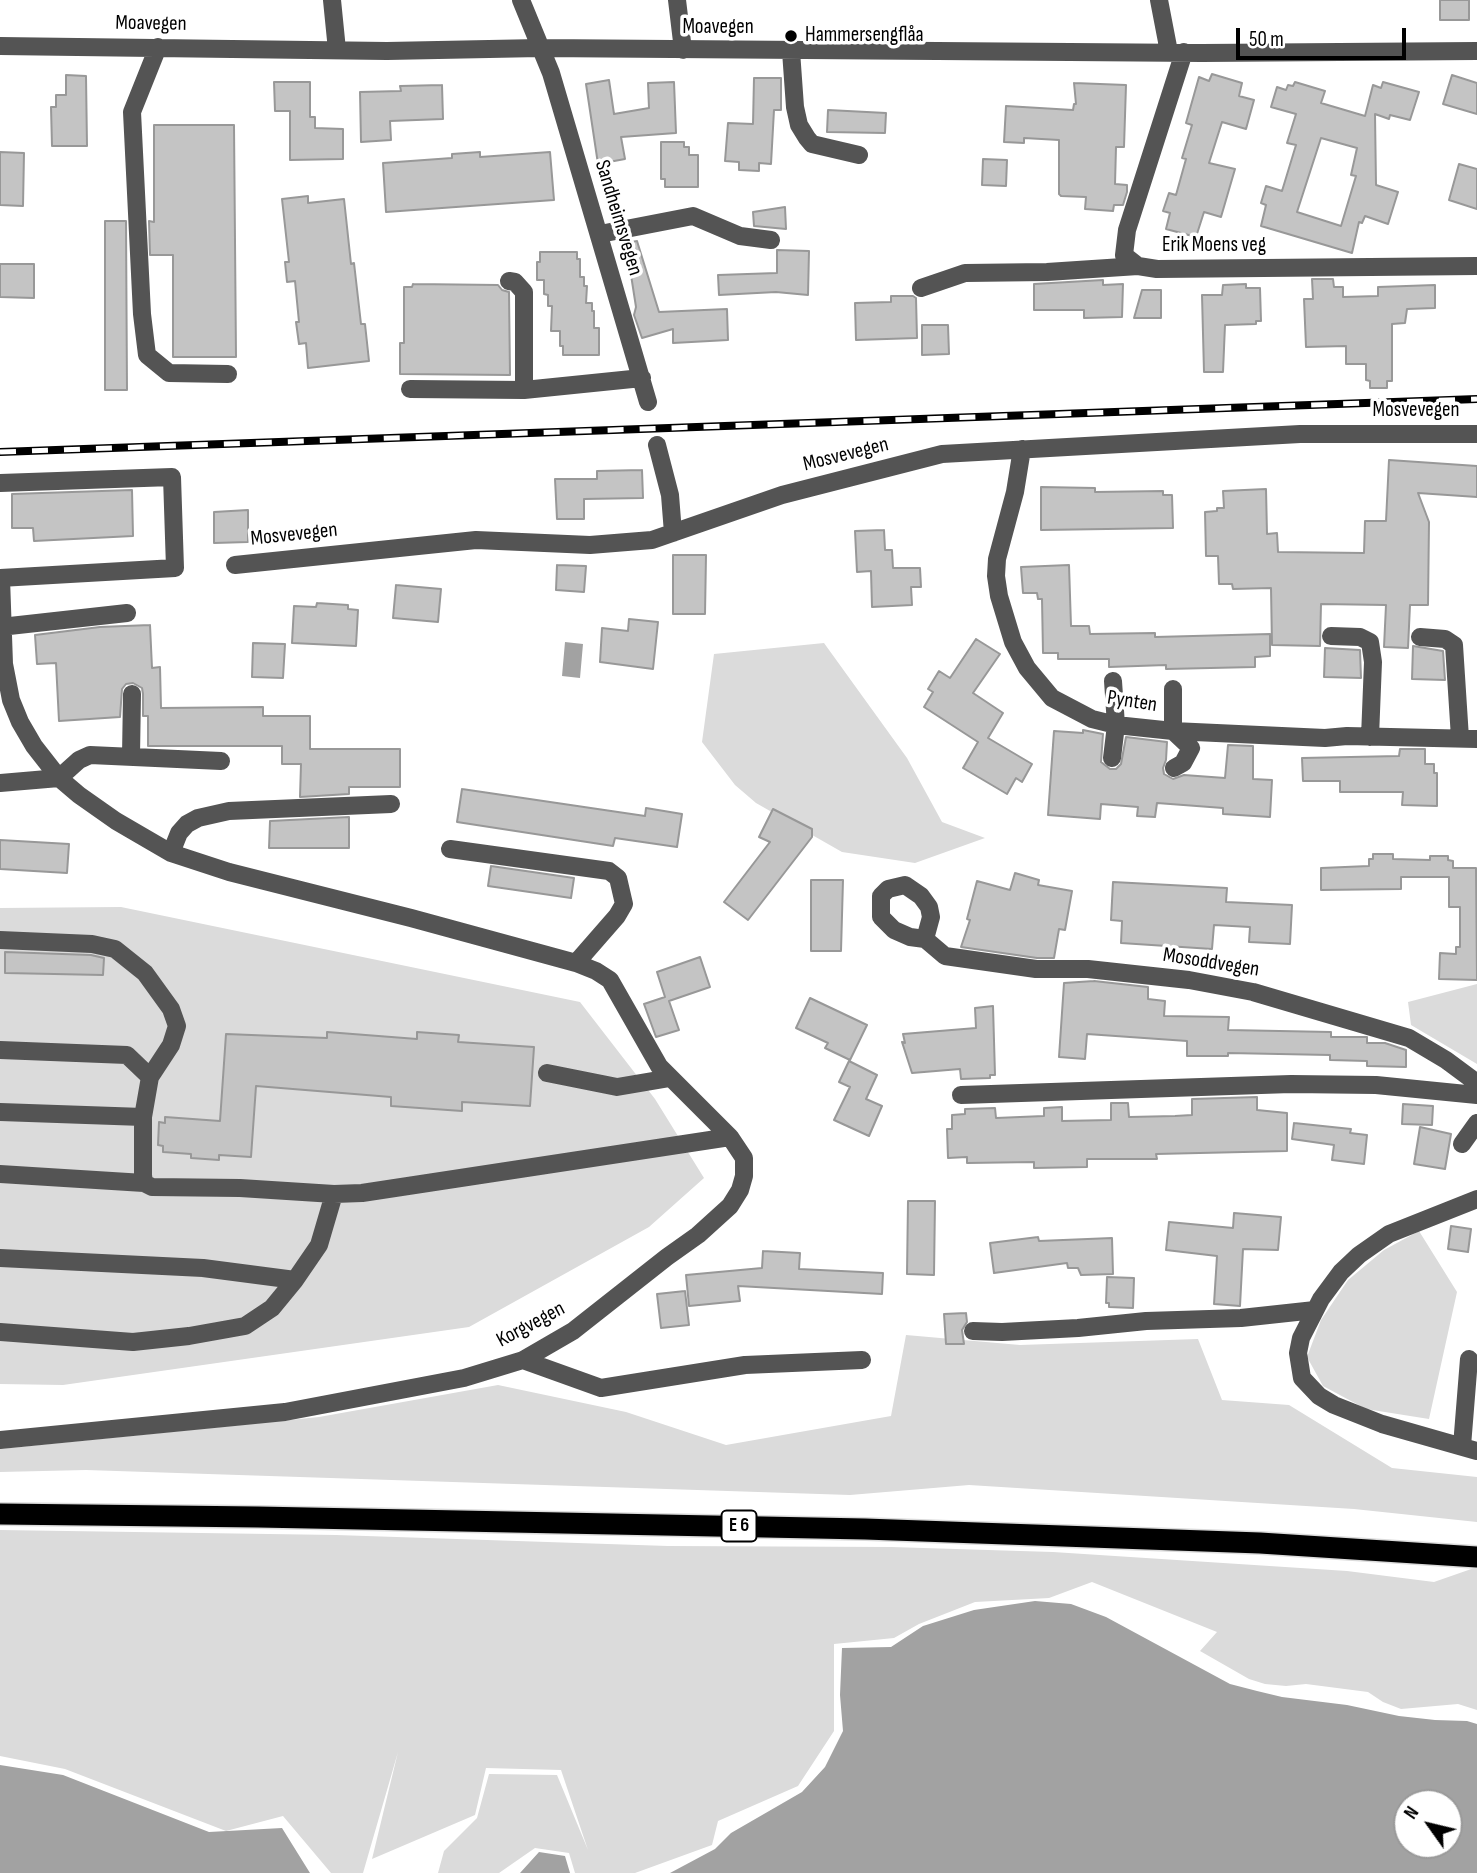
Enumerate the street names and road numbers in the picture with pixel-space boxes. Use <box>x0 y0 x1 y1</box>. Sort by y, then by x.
street label: Moavegen <box>115 11 187 37</box>
street label: Moavegen <box>682 15 754 41</box>
street label: Sandheimsvegen <box>589 157 647 279</box>
street label: Erik Moens veg <box>1162 233 1266 259</box>
street label: Mosvevegen <box>1372 398 1460 424</box>
street label: Mosvevegen <box>801 432 891 478</box>
street label: Mosvevegen <box>249 518 339 552</box>
street label: Pynten <box>1105 686 1159 718</box>
street label: Mosoddvegen <box>1161 943 1261 983</box>
street label: Korgvegen <box>493 1297 569 1353</box>
road number: E 6 <box>722 1510 756 1542</box>

